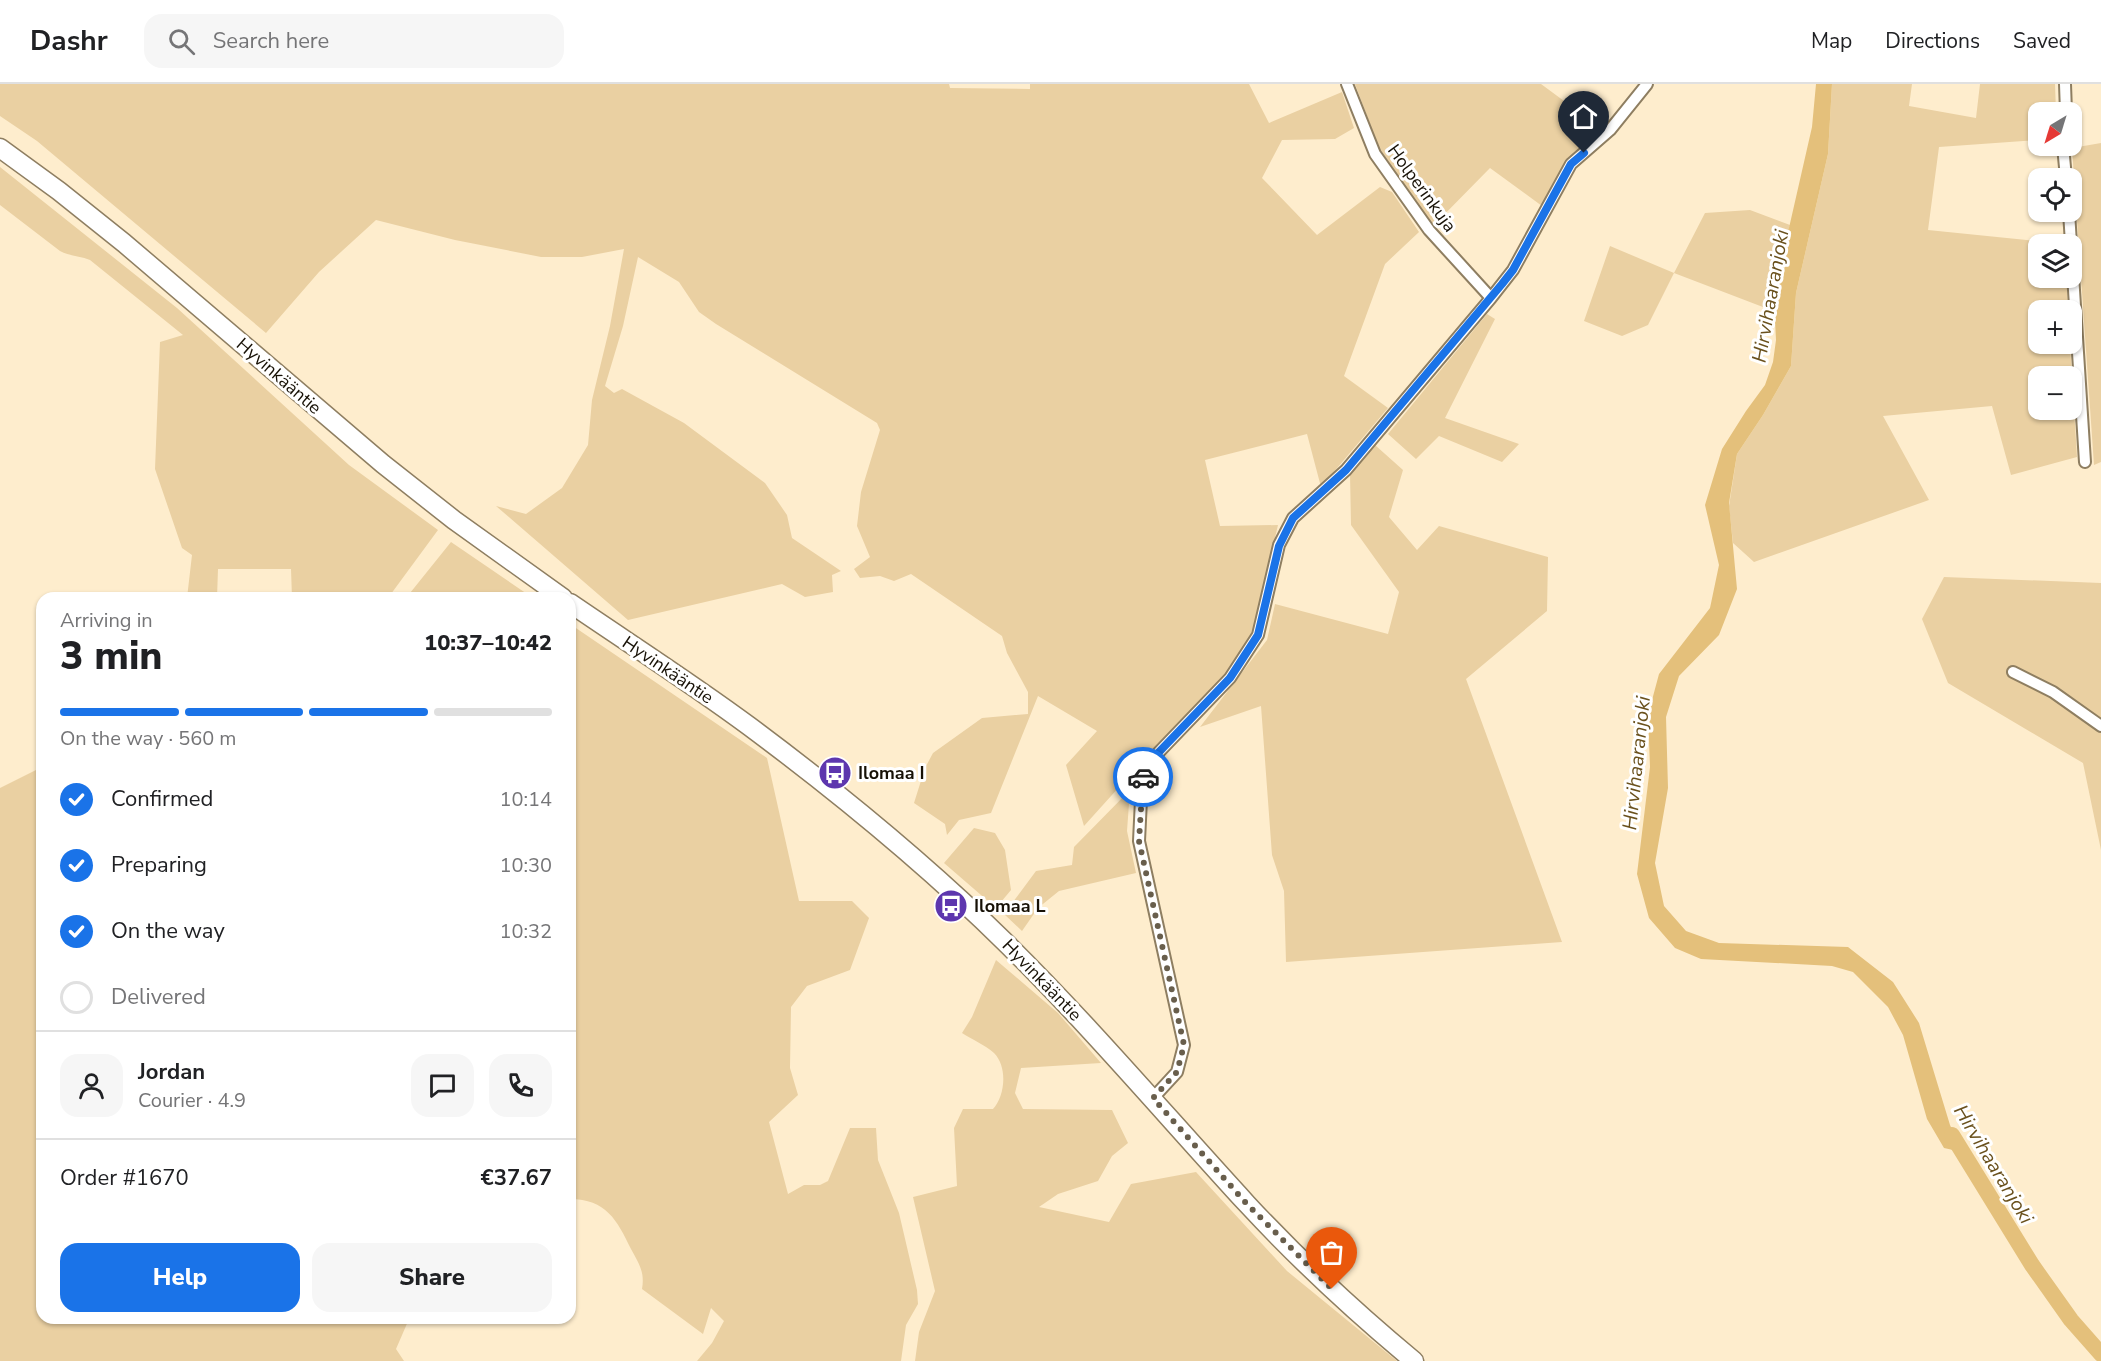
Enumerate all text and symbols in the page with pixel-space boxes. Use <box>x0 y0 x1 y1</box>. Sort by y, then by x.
search box <box>144 14 564 68</box>
text: Dashr <box>30 22 108 60</box>
icon: search <box>165 25 198 58</box>
text: Search here <box>213 26 329 56</box>
text: Map <box>1811 27 1852 55</box>
text: Directions <box>1885 27 1980 55</box>
text: Saved <box>2013 27 2071 55</box>
pin <box>1558 91 1609 153</box>
icon: home <box>1567 100 1600 133</box>
north arrow <box>2028 102 2082 156</box>
map controls <box>2028 102 2082 420</box>
street label: Holperinkuja <box>1382 139 1462 237</box>
button: locate <box>2028 168 2082 222</box>
water label: Hirvihaaranjoki <box>1746 227 1796 365</box>
button: layers <box>2028 234 2082 288</box>
button: + <box>2028 300 2082 354</box>
street label: Hyvinkääntie <box>231 332 327 420</box>
button: − <box>2028 366 2082 420</box>
text: Arriving in <box>60 607 153 634</box>
text: 10:37–10:42 <box>424 628 552 658</box>
text: 3 min <box>60 630 163 683</box>
street label: Hyvinkääntie <box>618 631 718 709</box>
water label: Hirvihaaranjoki <box>1616 694 1657 831</box>
text: On the way · 560 m <box>60 725 236 752</box>
courier <box>1113 747 1173 807</box>
bus stop icon: Ilomaa I <box>817 755 853 791</box>
place label: Ilomaa I <box>858 761 924 785</box>
icon: car <box>1127 761 1160 794</box>
icon: check <box>60 783 93 816</box>
text: Confirmed <box>111 784 213 814</box>
text: 10:14 <box>499 786 552 813</box>
icon: check <box>60 849 93 882</box>
text: Preparing <box>111 850 207 880</box>
text: 10:30 <box>499 852 552 879</box>
bus stop icon: Ilomaa L <box>933 888 969 924</box>
place label: Ilomaa L <box>974 894 1046 918</box>
icon: check <box>60 915 93 948</box>
text: On the way <box>111 916 225 946</box>
text: 10:32 <box>499 918 552 945</box>
street label: Hyvinkääntie <box>997 934 1087 1026</box>
text: Delivered <box>111 982 206 1012</box>
button: person <box>60 1054 123 1117</box>
button: chat <box>411 1054 474 1117</box>
button: phone <box>489 1054 552 1117</box>
text: Jordan <box>138 1057 205 1087</box>
text: Courier · 4.9 <box>138 1087 246 1114</box>
water label: Hirvihaaranjoki <box>1947 1100 2040 1229</box>
text: Order #1670 <box>60 1163 189 1193</box>
text: €37.67 <box>481 1163 552 1193</box>
pin <box>1306 1227 1357 1289</box>
icon: bag <box>1315 1236 1348 1269</box>
button: Help <box>60 1243 300 1312</box>
button: Share <box>312 1243 552 1312</box>

